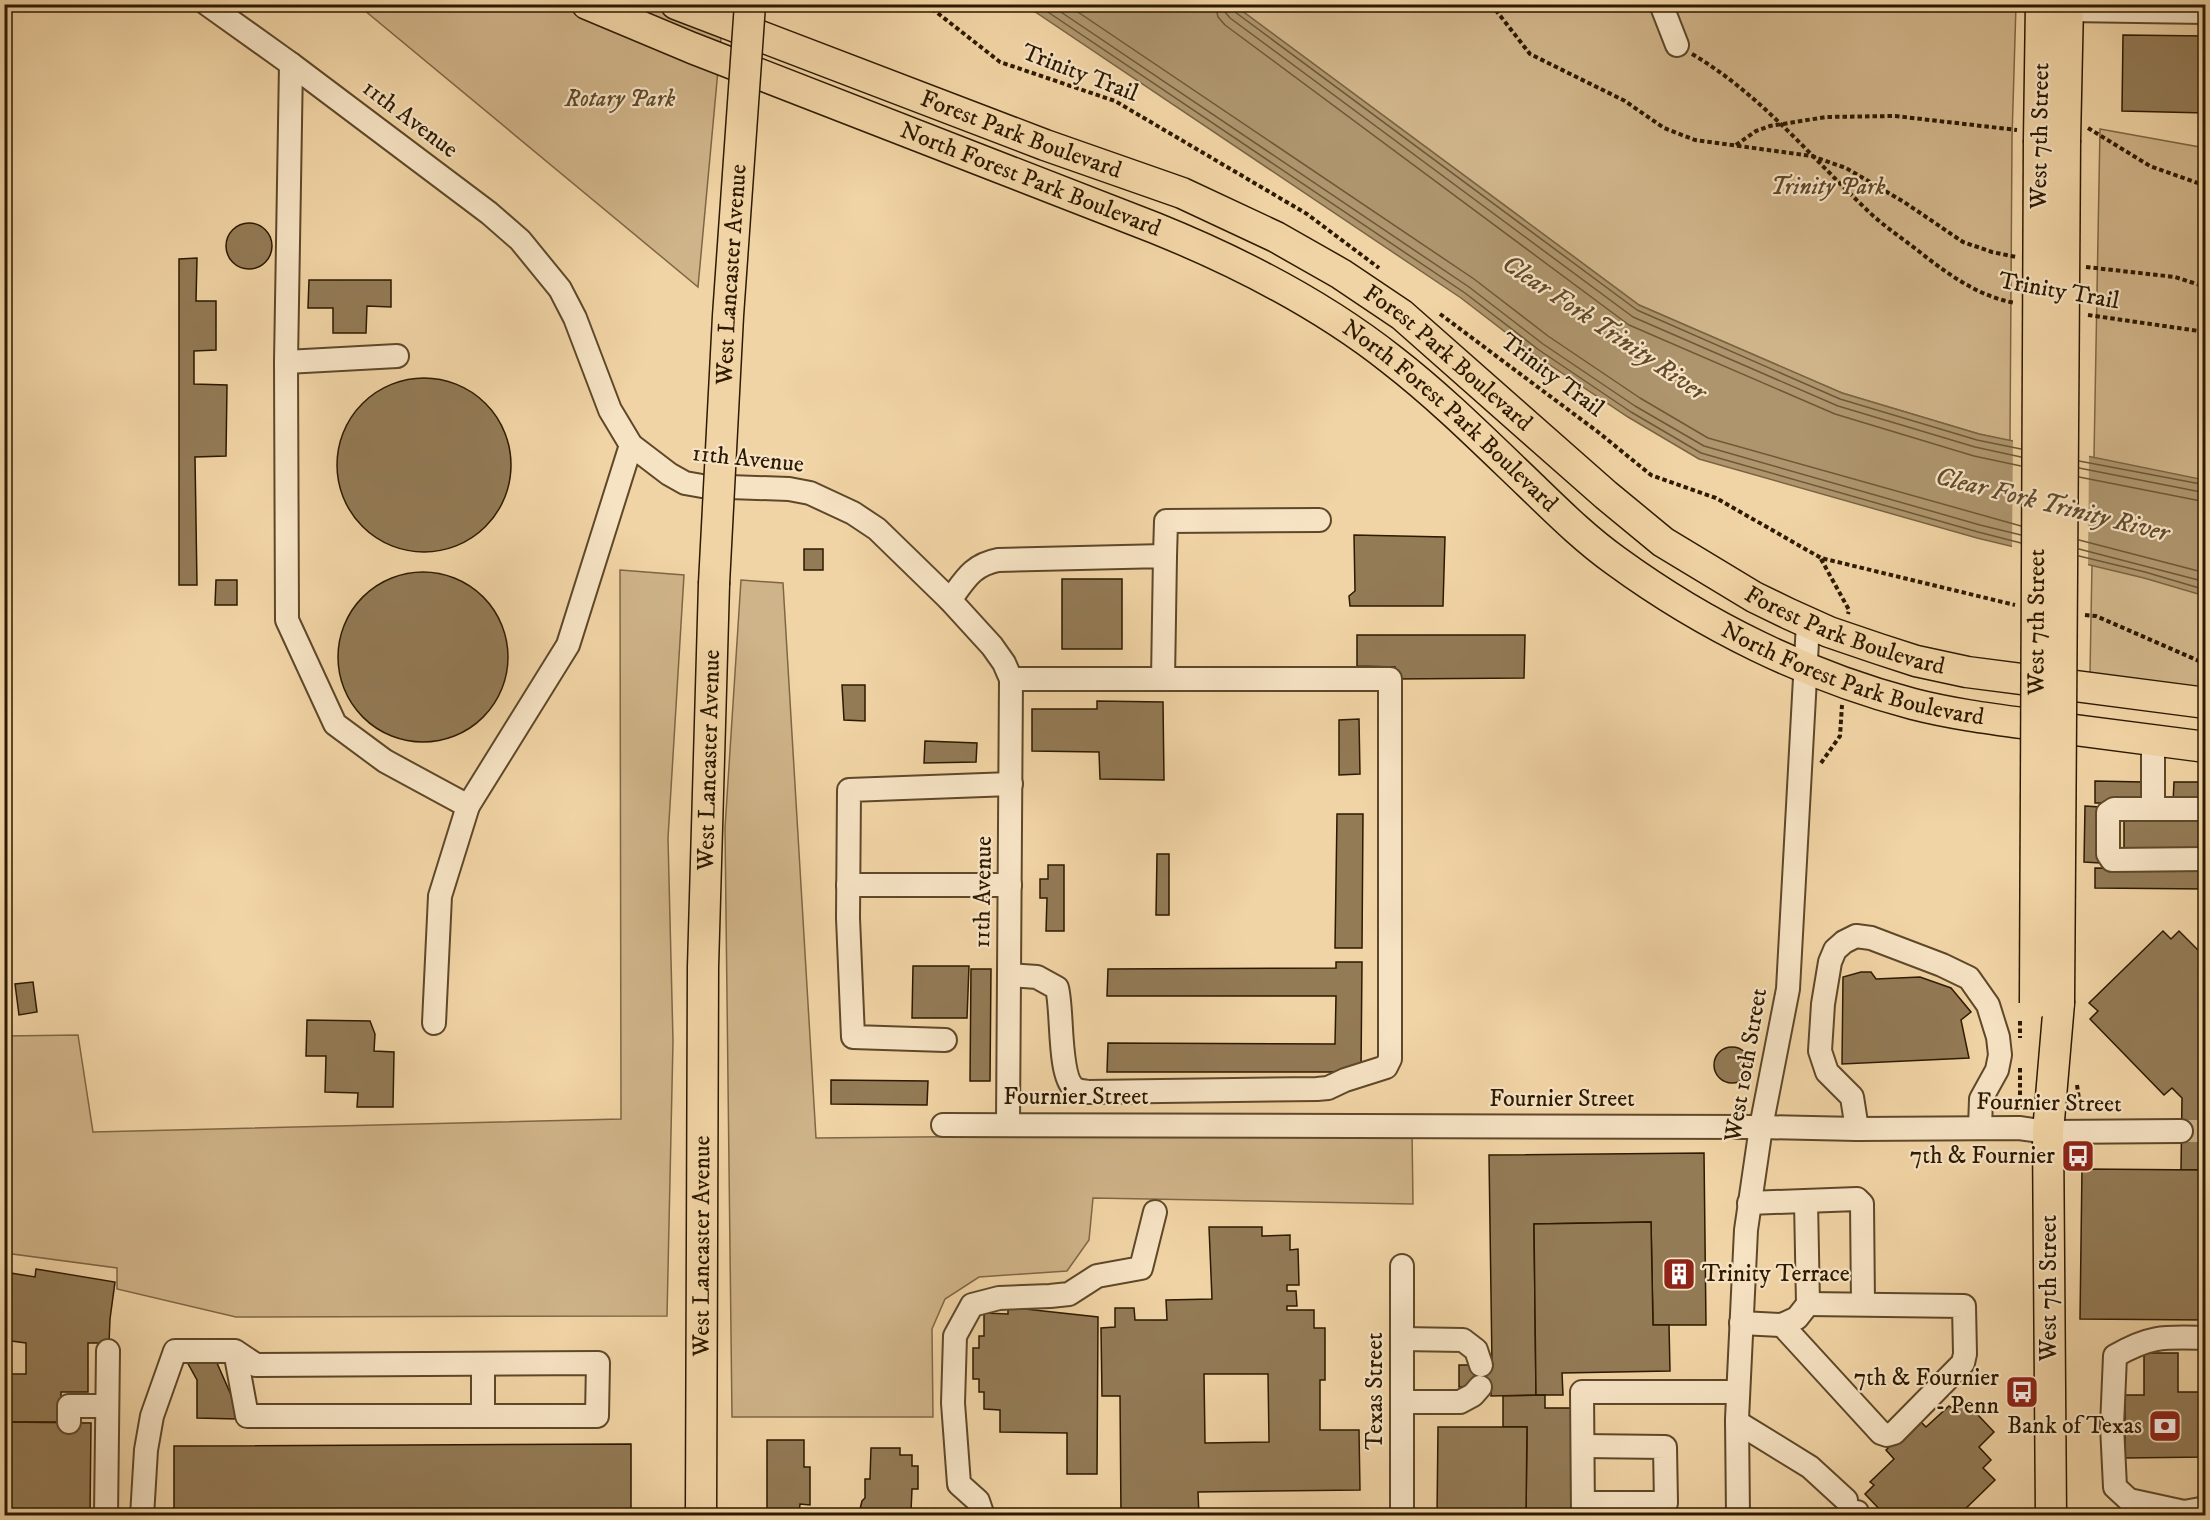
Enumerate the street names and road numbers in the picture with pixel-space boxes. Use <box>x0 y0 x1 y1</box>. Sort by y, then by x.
street label: Trinity Trail <box>1018 37 1143 109</box>
street label: West 7th Street <box>2024 62 2056 210</box>
street label: 11th Avenue <box>356 73 464 165</box>
street label: Forest Park Boulevard <box>916 84 1126 186</box>
street label: North Forest Park Boulevard <box>896 115 1165 244</box>
street label: West Lancaster Avenue <box>709 163 754 387</box>
street label: Trinity Trail <box>1996 266 2122 316</box>
street label: Forest Park Boulevard <box>1358 278 1539 438</box>
street label: North Forest Park Boulevard <box>1336 313 1564 519</box>
street label: Trinity Trail <box>1494 326 1610 424</box>
street label: 11th Avenue <box>691 438 805 480</box>
street label: West 7th Street <box>2021 548 2052 696</box>
street label: Forest Park Boulevard <box>1739 580 1948 682</box>
street label: North Forest Park Boulevard <box>1716 615 1986 733</box>
street label: West Lancaster Avenue <box>691 649 727 872</box>
street label: 11th Avenue <box>967 836 999 948</box>
street label: West 10th Street <box>1718 986 1774 1145</box>
street label: Fournier Street <box>1003 1082 1149 1112</box>
street label: Fournier Street <box>1489 1084 1635 1114</box>
street label: Fournier Street <box>1976 1087 2122 1119</box>
street label: West Lancaster Avenue <box>687 1135 717 1358</box>
street label: West 7th Street <box>2034 1214 2064 1362</box>
street label: Texas Street <box>1360 1332 1390 1450</box>

